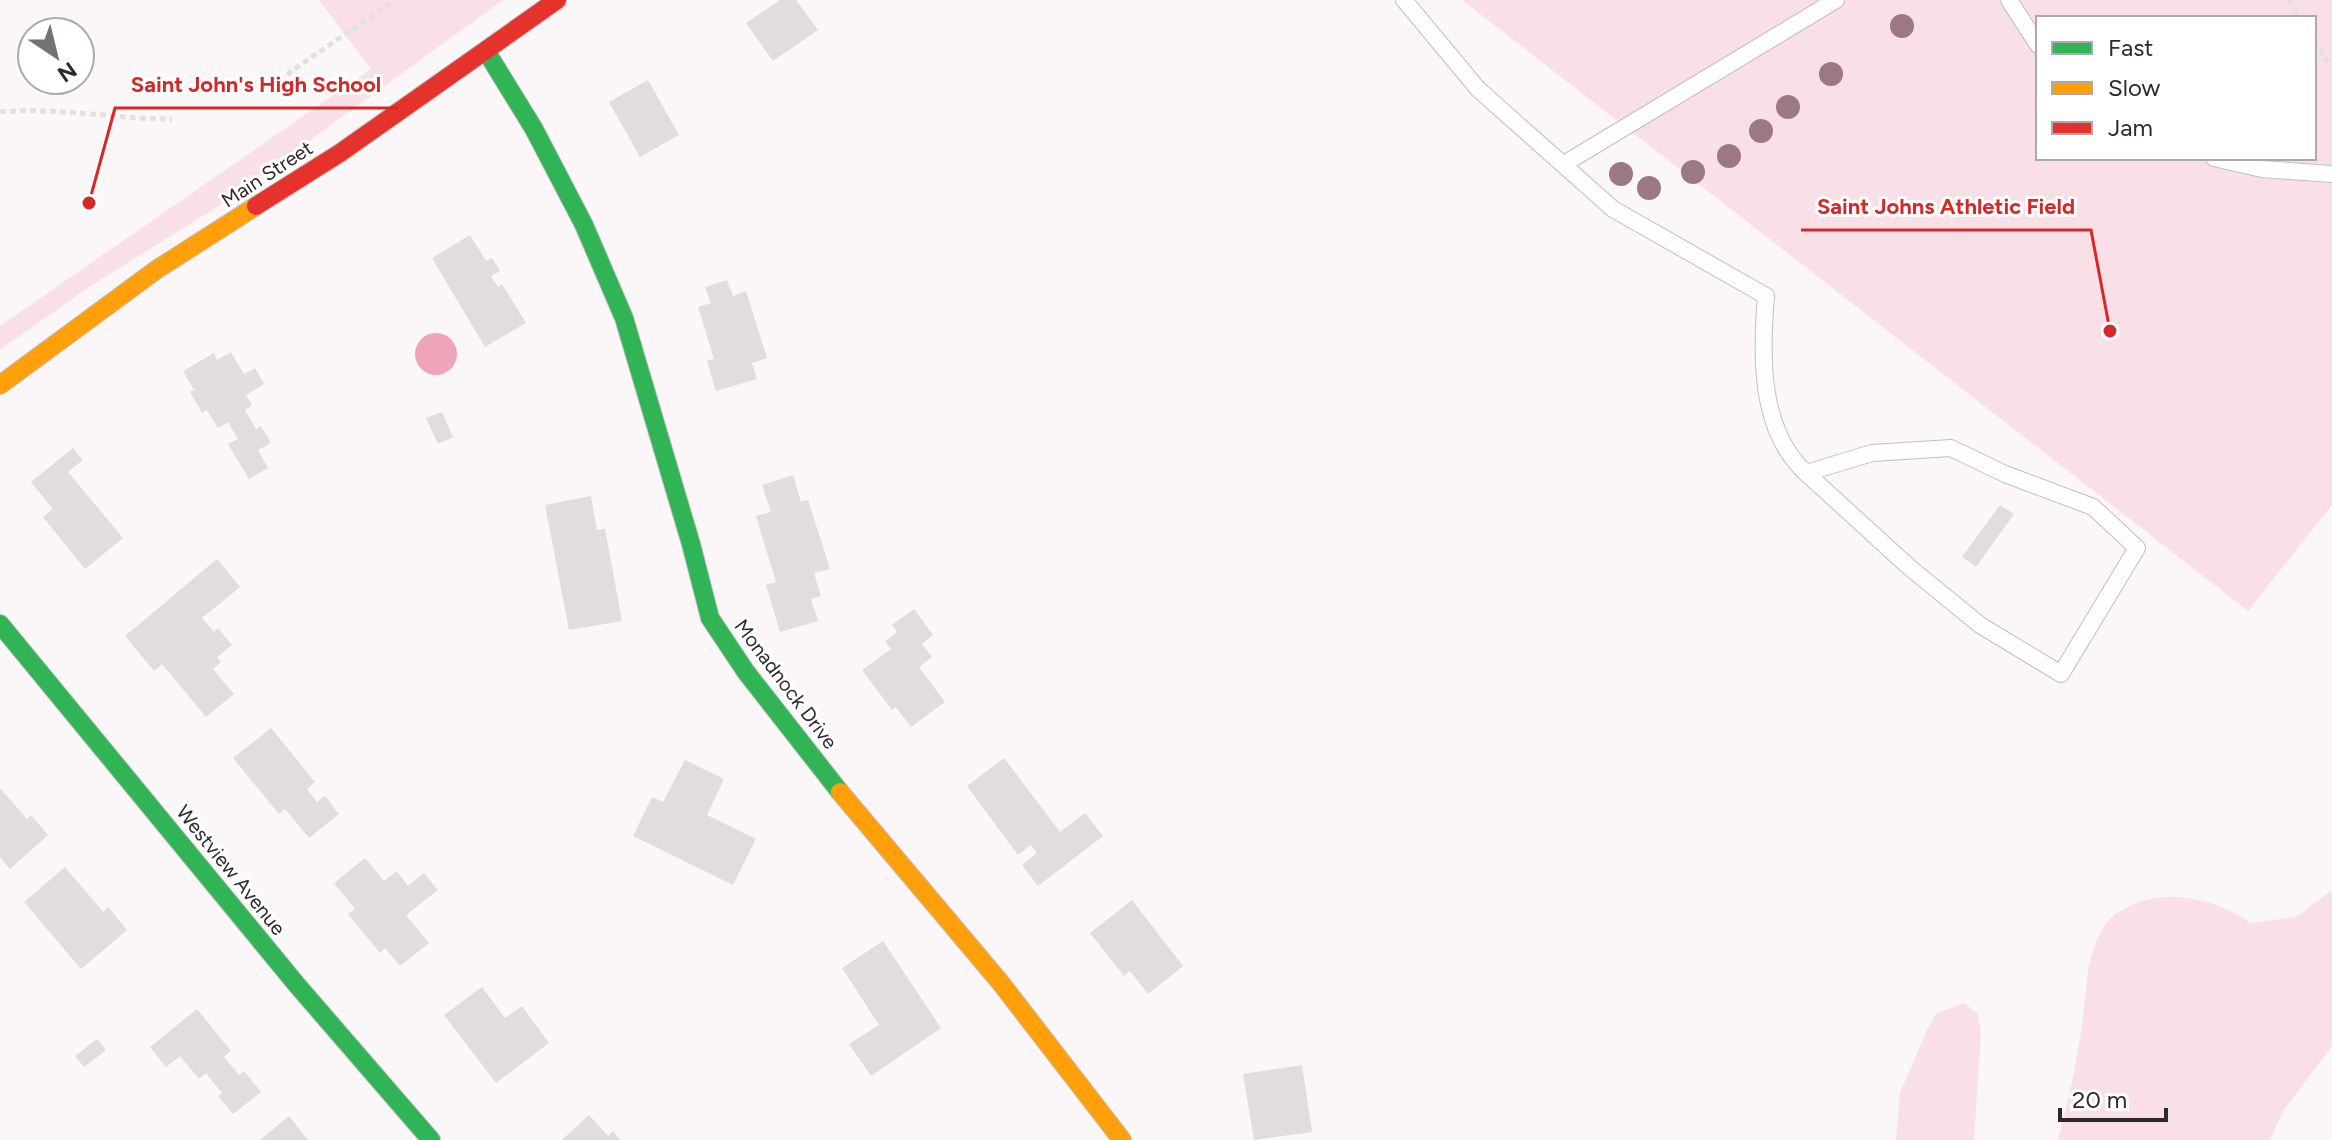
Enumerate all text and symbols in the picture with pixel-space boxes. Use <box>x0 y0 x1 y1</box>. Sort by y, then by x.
north arrow <box>16 16 96 96</box>
legend <box>2036 16 2316 160</box>
text: Fast <box>2108 33 2153 62</box>
text: N <box>52 56 82 88</box>
callout: Saint John's High School <box>115 62 398 108</box>
text: Saint John's High School <box>131 71 381 98</box>
text: Slow <box>2108 73 2161 102</box>
text: Jam <box>2108 113 2153 142</box>
street label: Main Street <box>217 136 317 212</box>
callout: Saint Johns Athletic Field <box>1801 184 2091 230</box>
text: Saint Johns Athletic Field <box>1817 193 2075 220</box>
street label: Monadnock Drive <box>729 614 843 754</box>
street label: Westview Avenue <box>171 800 291 940</box>
scale bar <box>2060 1072 2166 1122</box>
text: 20 m <box>2072 1085 2127 1114</box>

